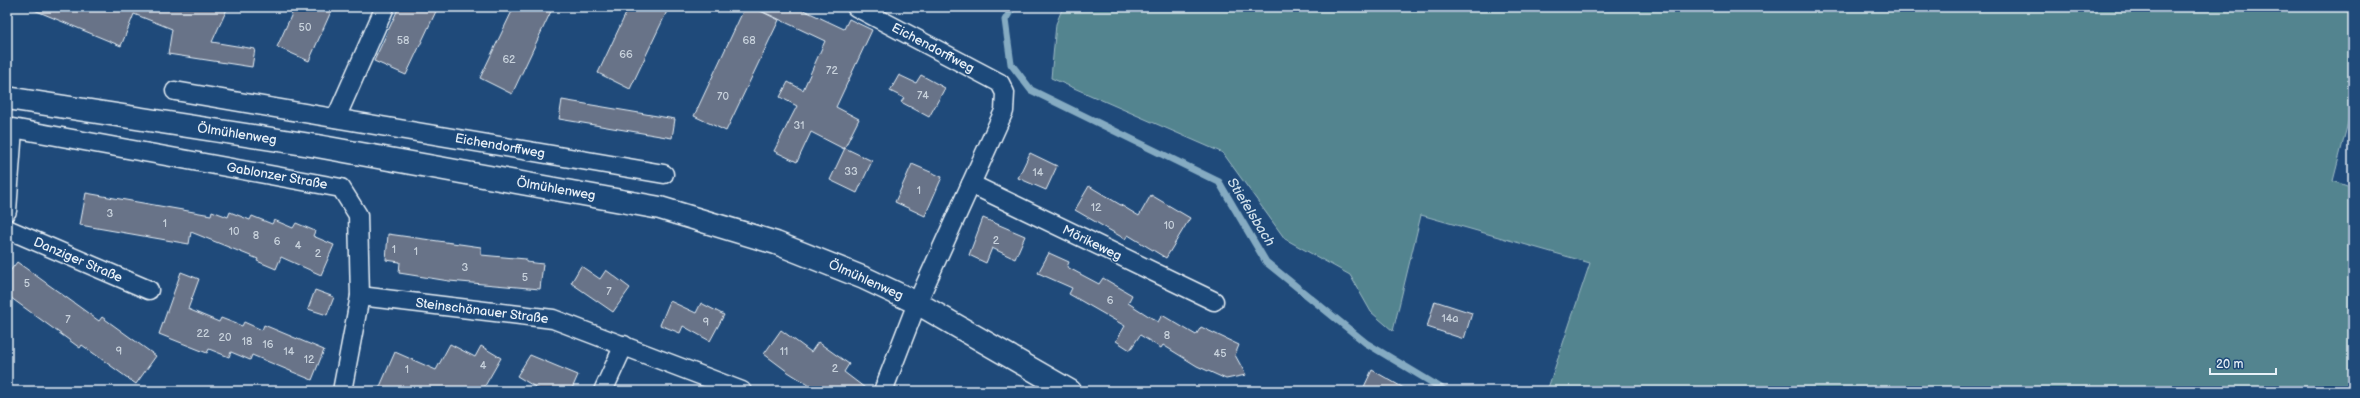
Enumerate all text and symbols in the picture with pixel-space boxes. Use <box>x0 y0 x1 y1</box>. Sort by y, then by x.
street label: Eichendorffweg <box>889 20 977 76</box>
house number: 50 <box>299 21 312 34</box>
house number: 58 <box>397 34 409 47</box>
house number: 68 <box>742 34 756 47</box>
house number: 66 <box>619 48 633 61</box>
house number: 62 <box>502 53 516 66</box>
house number: 72 <box>826 64 838 77</box>
house number: 74 <box>917 89 929 102</box>
house number: 70 <box>717 90 729 103</box>
house number: 31 <box>793 119 805 132</box>
street label: Ölmühlenweg <box>196 120 278 148</box>
street label: Eichendorffweg <box>454 130 546 162</box>
street label: Gablonzer Straße <box>225 159 329 193</box>
house number: 33 <box>844 165 858 178</box>
house number: 14 <box>1033 166 1044 179</box>
street label: Ölmühlenweg <box>515 174 597 204</box>
water label: Stiefelsbach <box>1223 175 1279 250</box>
house number: 1 <box>917 184 921 197</box>
house number: 12 <box>1091 201 1102 214</box>
house number: 3 <box>107 207 114 220</box>
house number: 1 <box>163 217 167 230</box>
house number: 10 <box>1164 219 1175 232</box>
street label: Mörikeweg <box>1060 222 1124 264</box>
house number: 10 <box>229 225 240 238</box>
house number: 8 <box>253 229 259 242</box>
street label: Danziger Straße <box>31 234 125 286</box>
house number: 2 <box>993 234 1000 247</box>
house number: 6 <box>274 235 281 248</box>
house number: 4 <box>295 239 302 252</box>
house number: 1 <box>392 243 396 256</box>
house number: 1 <box>414 245 418 258</box>
house number: 2 <box>315 247 322 260</box>
street label: Ölmühlenweg <box>826 256 906 304</box>
house number: 3 <box>462 261 469 274</box>
house number: 5 <box>522 271 528 284</box>
house number: 5 <box>24 277 30 290</box>
house number: 7 <box>606 285 612 298</box>
house number: 6 <box>1107 294 1114 307</box>
street label: Steinschönauer Straße <box>415 295 550 327</box>
house number: 14a <box>1441 312 1459 325</box>
house number: 7 <box>65 313 71 326</box>
house number: 9 <box>703 316 709 329</box>
house number: 22 <box>197 327 210 340</box>
house number: 8 <box>1164 329 1170 342</box>
house number: 20 <box>219 331 232 344</box>
house number: 18 <box>242 335 252 348</box>
house number: 16 <box>263 338 274 351</box>
house number: 9 <box>116 345 122 358</box>
house number: 14 <box>284 345 295 358</box>
house number: 11 <box>780 345 788 358</box>
house number: 45 <box>1213 347 1227 360</box>
scale bar <box>2210 350 2276 376</box>
house number: 12 <box>304 353 315 366</box>
text: 20 m <box>2216 357 2243 372</box>
house number: 4 <box>480 359 487 372</box>
house number: 2 <box>832 362 839 375</box>
house number: 1 <box>405 363 409 376</box>

